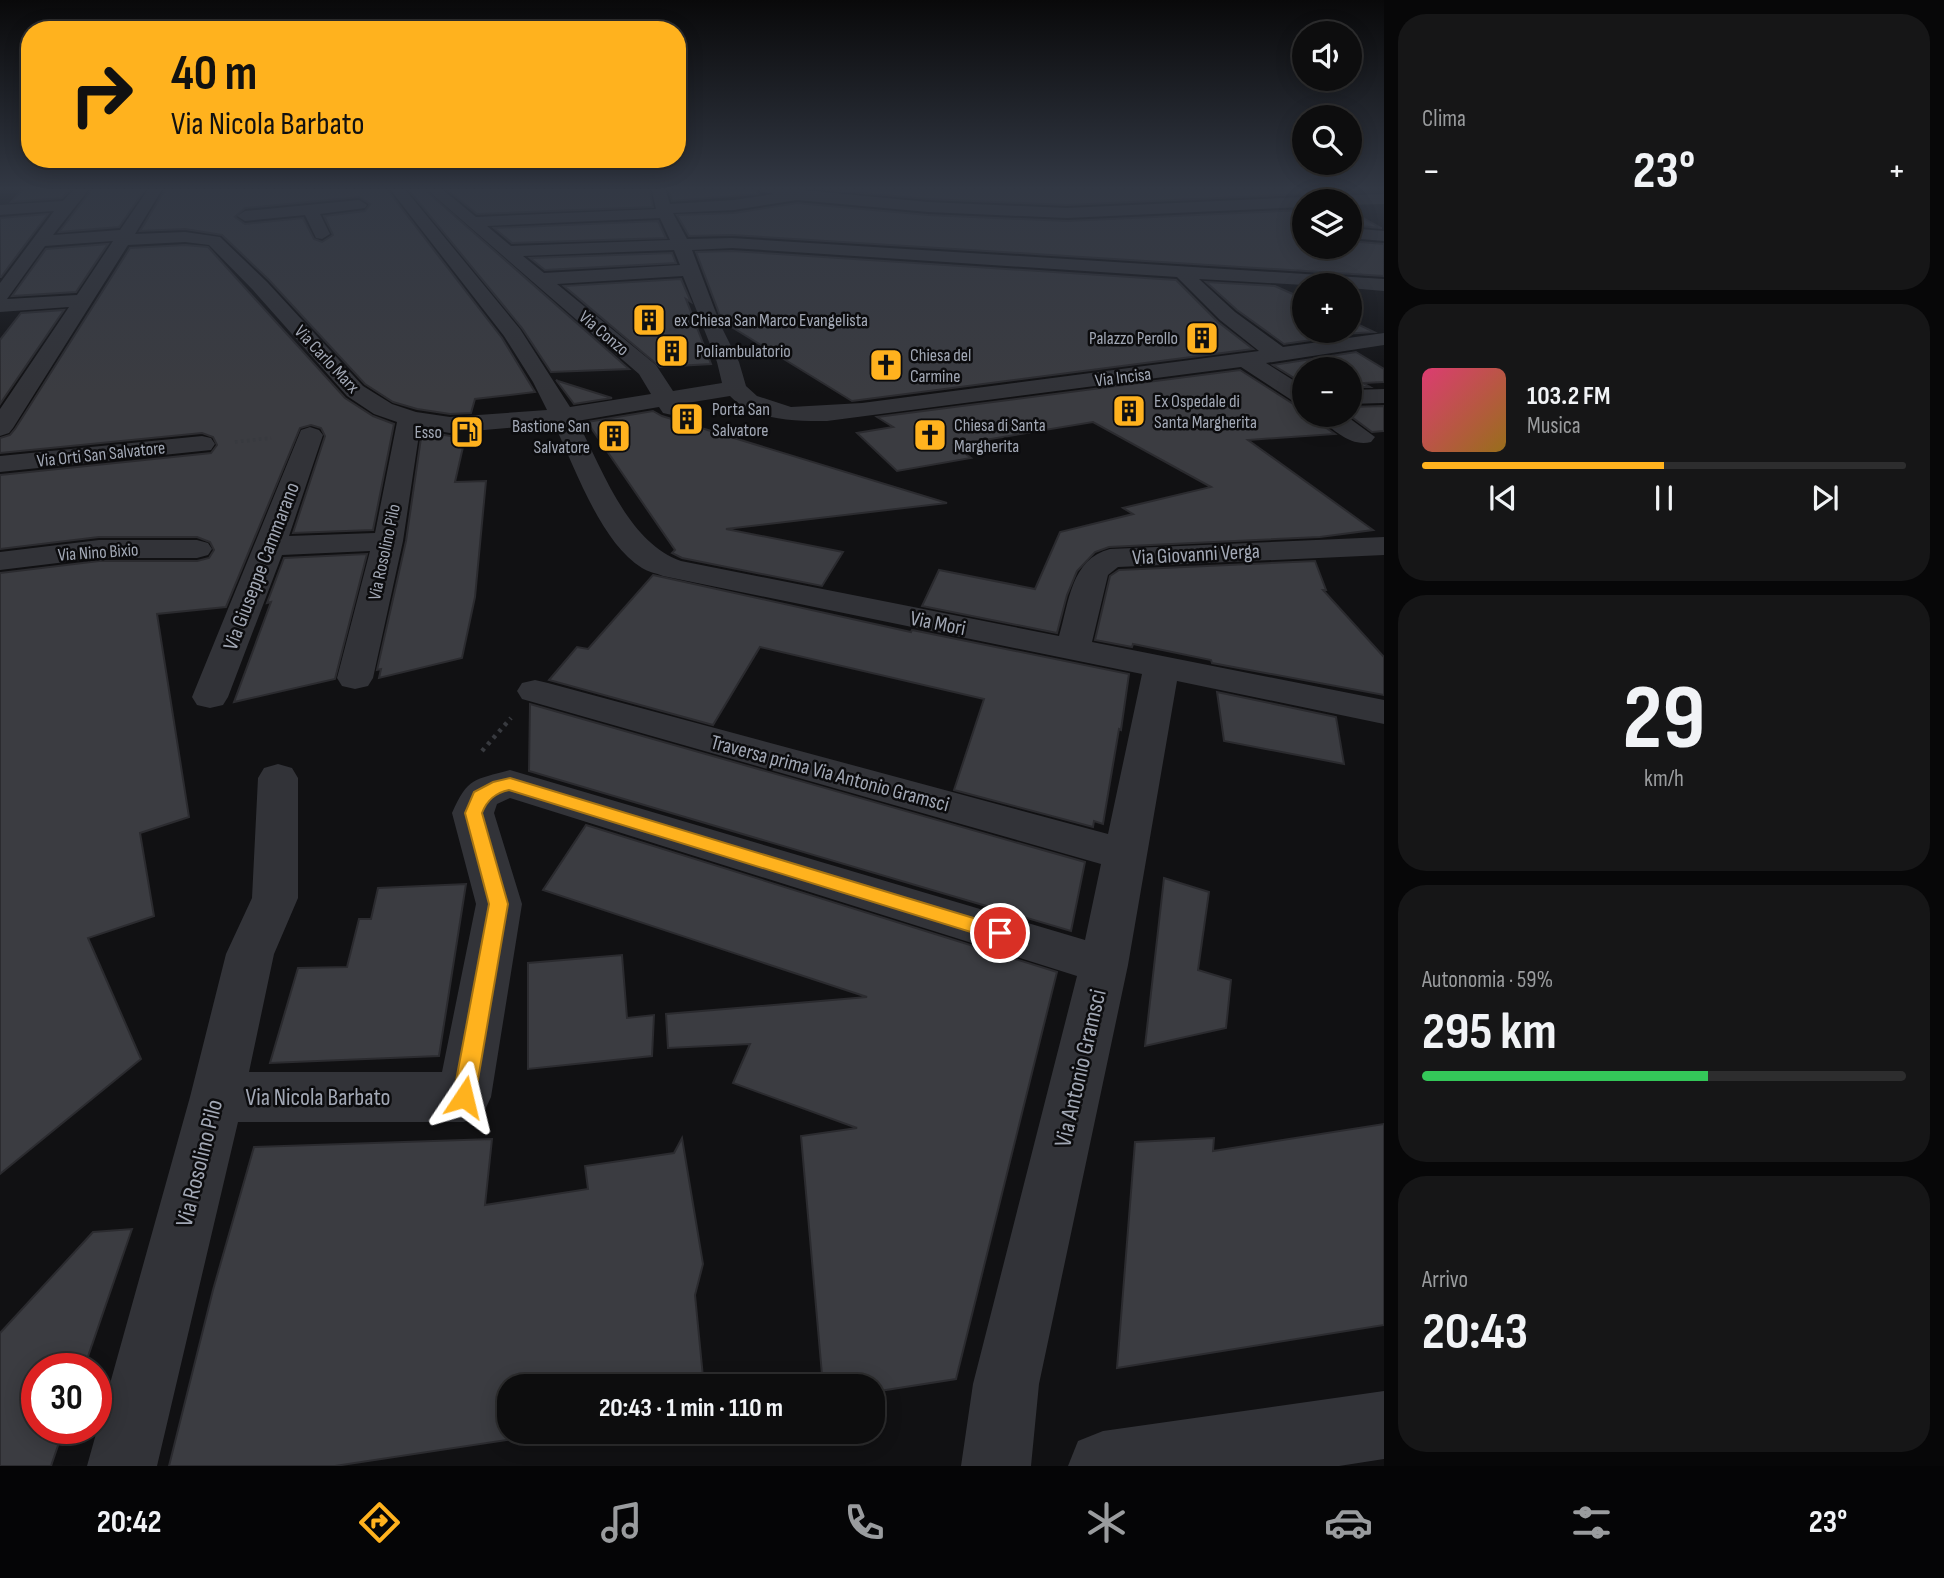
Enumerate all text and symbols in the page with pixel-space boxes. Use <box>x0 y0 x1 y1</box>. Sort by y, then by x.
map controls <box>1292 21 1362 427</box>
button: sound <box>1292 21 1362 91</box>
text: 40 m <box>171 45 257 104</box>
icon: right <box>56 49 147 140</box>
text: Via Nicola Barbato <box>171 105 365 144</box>
button: search <box>1292 105 1362 175</box>
text: Clima <box>1422 105 1466 133</box>
text: 23° <box>1633 140 1695 203</box>
text: − <box>1422 149 1441 194</box>
text: + <box>1887 149 1906 194</box>
button: layers <box>1292 189 1362 259</box>
button: + <box>1292 273 1362 343</box>
building icon: ex Chiesa San Marco Evangelista <box>630 301 668 339</box>
street label: Via Conzo <box>574 306 633 360</box>
place label: ex Chiesa San Marco Evangelista <box>674 310 868 331</box>
building icon: Palazzo Perollo <box>1183 319 1221 357</box>
street label: Via Carlo Marx <box>290 321 363 398</box>
place label: Palazzo Perollo <box>1089 328 1178 349</box>
building icon: Poliambulatorio <box>653 332 691 370</box>
place label: Poliambulatorio <box>696 341 791 362</box>
place label: Chiesa del Carmine <box>910 345 971 387</box>
church icon: Chiesa del Carmine <box>867 346 905 384</box>
button: − <box>1292 357 1362 427</box>
street label: Via Incisa <box>1094 364 1152 391</box>
text: 103.2 FM <box>1527 381 1610 412</box>
place label: Ex Ospedale di Santa Margherita <box>1154 391 1257 433</box>
building icon: Ex Ospedale di Santa Margherita <box>1110 392 1148 430</box>
place label: Porta San Salvatore <box>712 399 770 441</box>
building icon: Porta San Salvatore <box>668 400 706 438</box>
text: Musica <box>1527 412 1581 440</box>
fuel station icon: Esso <box>448 413 486 451</box>
place label: Chiesa di Santa Margherita <box>954 415 1046 457</box>
place label: Bastione San Salvatore <box>512 416 590 458</box>
church icon: Chiesa di Santa Margherita <box>911 416 949 454</box>
building icon: Bastione San Salvatore <box>595 417 633 455</box>
place label: Esso <box>414 422 442 443</box>
street label: Via Orti San Salvatore <box>36 437 166 472</box>
street label: Via Giuseppe Cammarano <box>218 479 305 654</box>
icon: previous <box>1484 479 1522 517</box>
icon: pause <box>1645 479 1683 517</box>
icon: next <box>1806 479 1844 517</box>
street label: Via Rosolino Pilo <box>364 502 405 602</box>
street label: Via Nino Bixio <box>57 539 139 566</box>
street label: Via Giovanni Verga <box>1132 539 1260 570</box>
street label: Via Mori <box>908 606 968 641</box>
text: 29 <box>1623 665 1706 774</box>
street label: Traversa prima Via Antonio Gramsci <box>708 730 952 817</box>
text: km/h <box>1644 765 1684 793</box>
pin <box>970 903 1030 963</box>
icon: arrive <box>981 914 1019 952</box>
text: Autonomia · 59% <box>1422 966 1553 994</box>
street label: Via Antonio Gramsci <box>1048 986 1113 1150</box>
text: 295 km <box>1422 1001 1557 1064</box>
position arrow <box>427 1060 501 1134</box>
street label: Via Nicola Barbato <box>245 1083 391 1112</box>
street label: Via Rosolino Pilo <box>170 1096 229 1230</box>
text: Arrivo <box>1422 1266 1468 1294</box>
text: 20:43 <box>1422 1301 1528 1364</box>
speed limit sign: 30 <box>21 1353 112 1444</box>
text: 20:43 · 1 min · 110 m <box>599 1393 783 1424</box>
icon: directions <box>355 1498 404 1547</box>
icon: music <box>597 1498 646 1547</box>
icon: phone <box>840 1498 889 1547</box>
icon: climate <box>1082 1498 1131 1547</box>
icon: car <box>1324 1498 1373 1547</box>
icon: filters <box>1567 1498 1616 1547</box>
text: 20:42 <box>97 1503 162 1542</box>
text: 23° <box>1809 1503 1847 1542</box>

